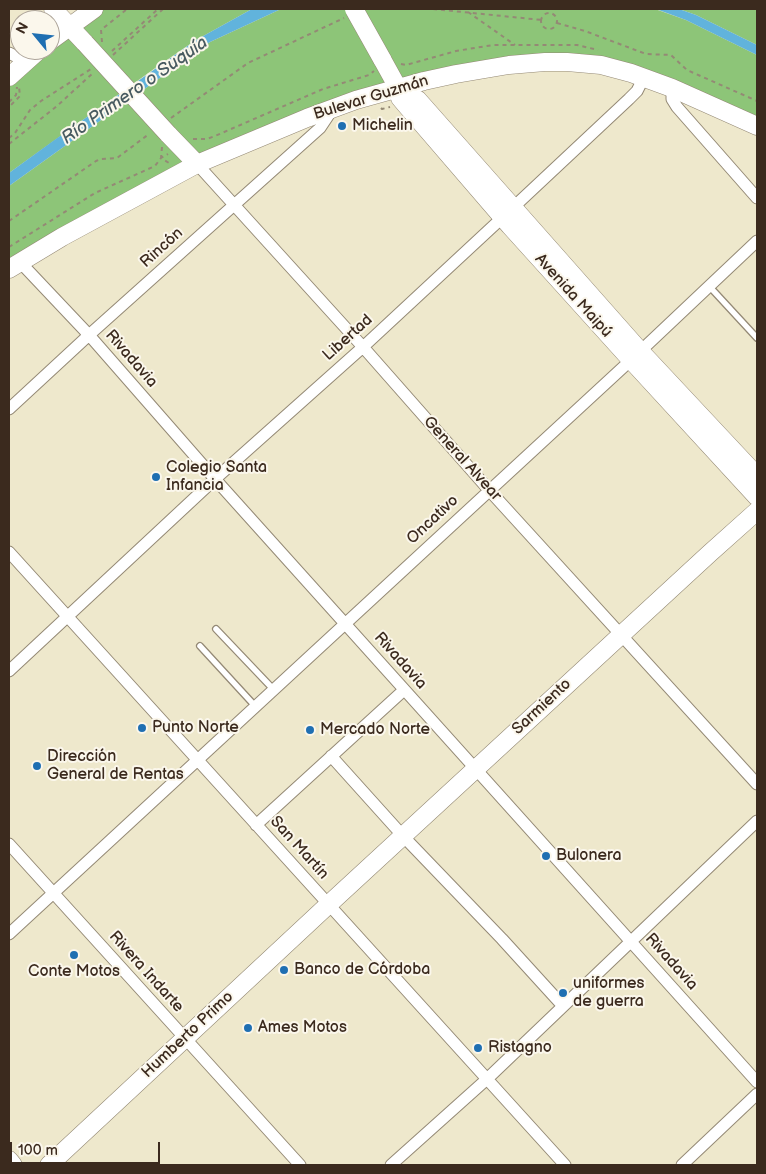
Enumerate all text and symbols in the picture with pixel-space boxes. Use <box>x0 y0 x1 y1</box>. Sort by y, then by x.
north arrow <box>10 10 60 60</box>
text: N <box>12 20 32 37</box>
water label: Río Primero o Suquía <box>58 32 212 150</box>
street label: Bulevar Guzmán <box>311 71 431 125</box>
place label: Michelin <box>352 116 413 136</box>
marker: Michelin <box>336 120 348 132</box>
street label: Rincón <box>137 224 187 272</box>
street label: Avenida Maipú <box>530 250 616 342</box>
street label: Libertad <box>319 311 377 365</box>
street label: Rivadavia <box>101 326 161 392</box>
street label: General Alvear <box>419 413 505 505</box>
place label: Colegio Santa Infancia <box>166 458 267 496</box>
marker: Colegio Santa Infancia <box>150 471 162 483</box>
street label: Oncativo <box>403 491 463 549</box>
street label: Rivadavia <box>370 629 430 693</box>
street label: Sarmiento <box>509 675 575 739</box>
place label: Punto Norte <box>152 718 239 738</box>
place label: Mercado Norte <box>320 720 430 740</box>
marker: Punto Norte <box>136 722 148 734</box>
marker: Mercado Norte <box>304 724 316 736</box>
place label: Dirección General de Rentas <box>47 747 184 785</box>
marker: Dirección General de Rentas <box>31 760 43 772</box>
street label: San Martín <box>266 812 332 884</box>
place label: Bulonera <box>556 846 621 866</box>
marker: Bulonera <box>540 850 552 862</box>
street label: Rivera Indarte <box>105 928 187 1016</box>
street label: Rivadavia <box>641 930 701 994</box>
marker: Conte Motos <box>68 949 80 961</box>
place label: Banco de Córdoba <box>294 960 430 980</box>
place label: Conte Motos <box>28 962 120 982</box>
marker: Banco de Córdoba <box>278 964 290 976</box>
place label: uniformes de guerra <box>573 974 645 1012</box>
marker: uniformes de guerra <box>557 987 569 999</box>
street label: Humberto Primo <box>138 988 238 1082</box>
place label: Ames Motos <box>258 1018 347 1038</box>
marker: Ames Motos <box>242 1022 254 1034</box>
place label: Ristagno <box>488 1038 552 1058</box>
marker: Ristagno <box>472 1042 484 1054</box>
scale bar <box>12 1132 162 1164</box>
text: 100 m <box>18 1141 58 1160</box>

